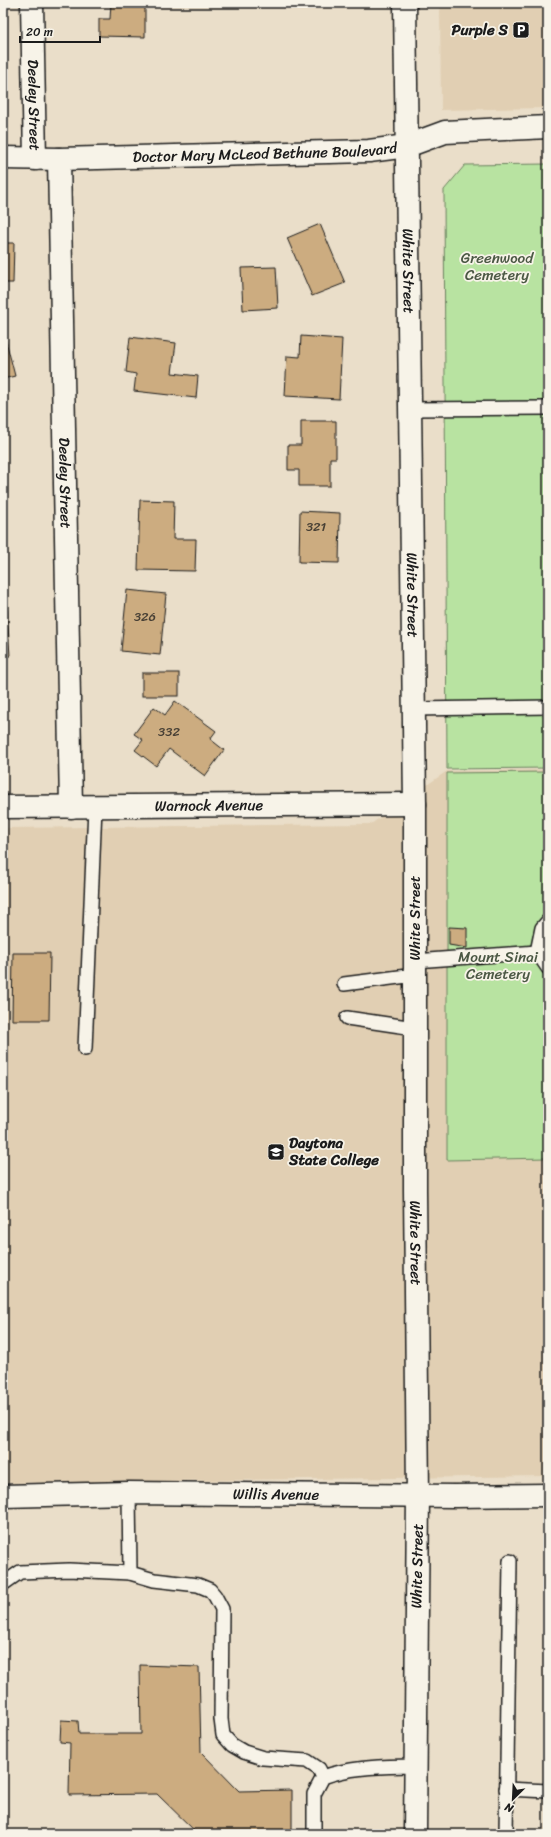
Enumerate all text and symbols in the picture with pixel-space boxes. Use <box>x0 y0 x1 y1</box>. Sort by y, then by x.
place label: Purple S <box>451 17 509 43</box>
scale bar <box>20 18 100 44</box>
parking icon: Purple S <box>511 20 531 40</box>
text: 20 m <box>26 21 53 43</box>
street label: Deeley Street <box>20 59 48 151</box>
street label: Doctor Mary McLeod Bethune Boulevard <box>132 134 400 170</box>
street label: White Street <box>395 228 422 314</box>
park label: Greenwood Cemetery <box>461 245 534 288</box>
street label: Deeley Street <box>51 437 79 529</box>
house number: 321 <box>306 515 327 538</box>
street label: White Street <box>399 552 426 638</box>
house number: 326 <box>134 605 156 628</box>
house number: 332 <box>158 720 180 743</box>
street label: Warnock Avenue <box>155 792 264 819</box>
street label: White Street <box>402 875 428 960</box>
park label: Mount Sinai Cemetery <box>458 944 539 987</box>
place label: Daytona State College <box>288 1130 379 1173</box>
school or university icon: Daytona State College <box>266 1142 286 1162</box>
street label: White Street <box>402 1200 429 1286</box>
street label: Willis Avenue <box>233 1481 320 1508</box>
street label: White Street <box>403 1523 431 1609</box>
north arrow <box>493 1779 533 1819</box>
text: N <box>501 1797 517 1818</box>

